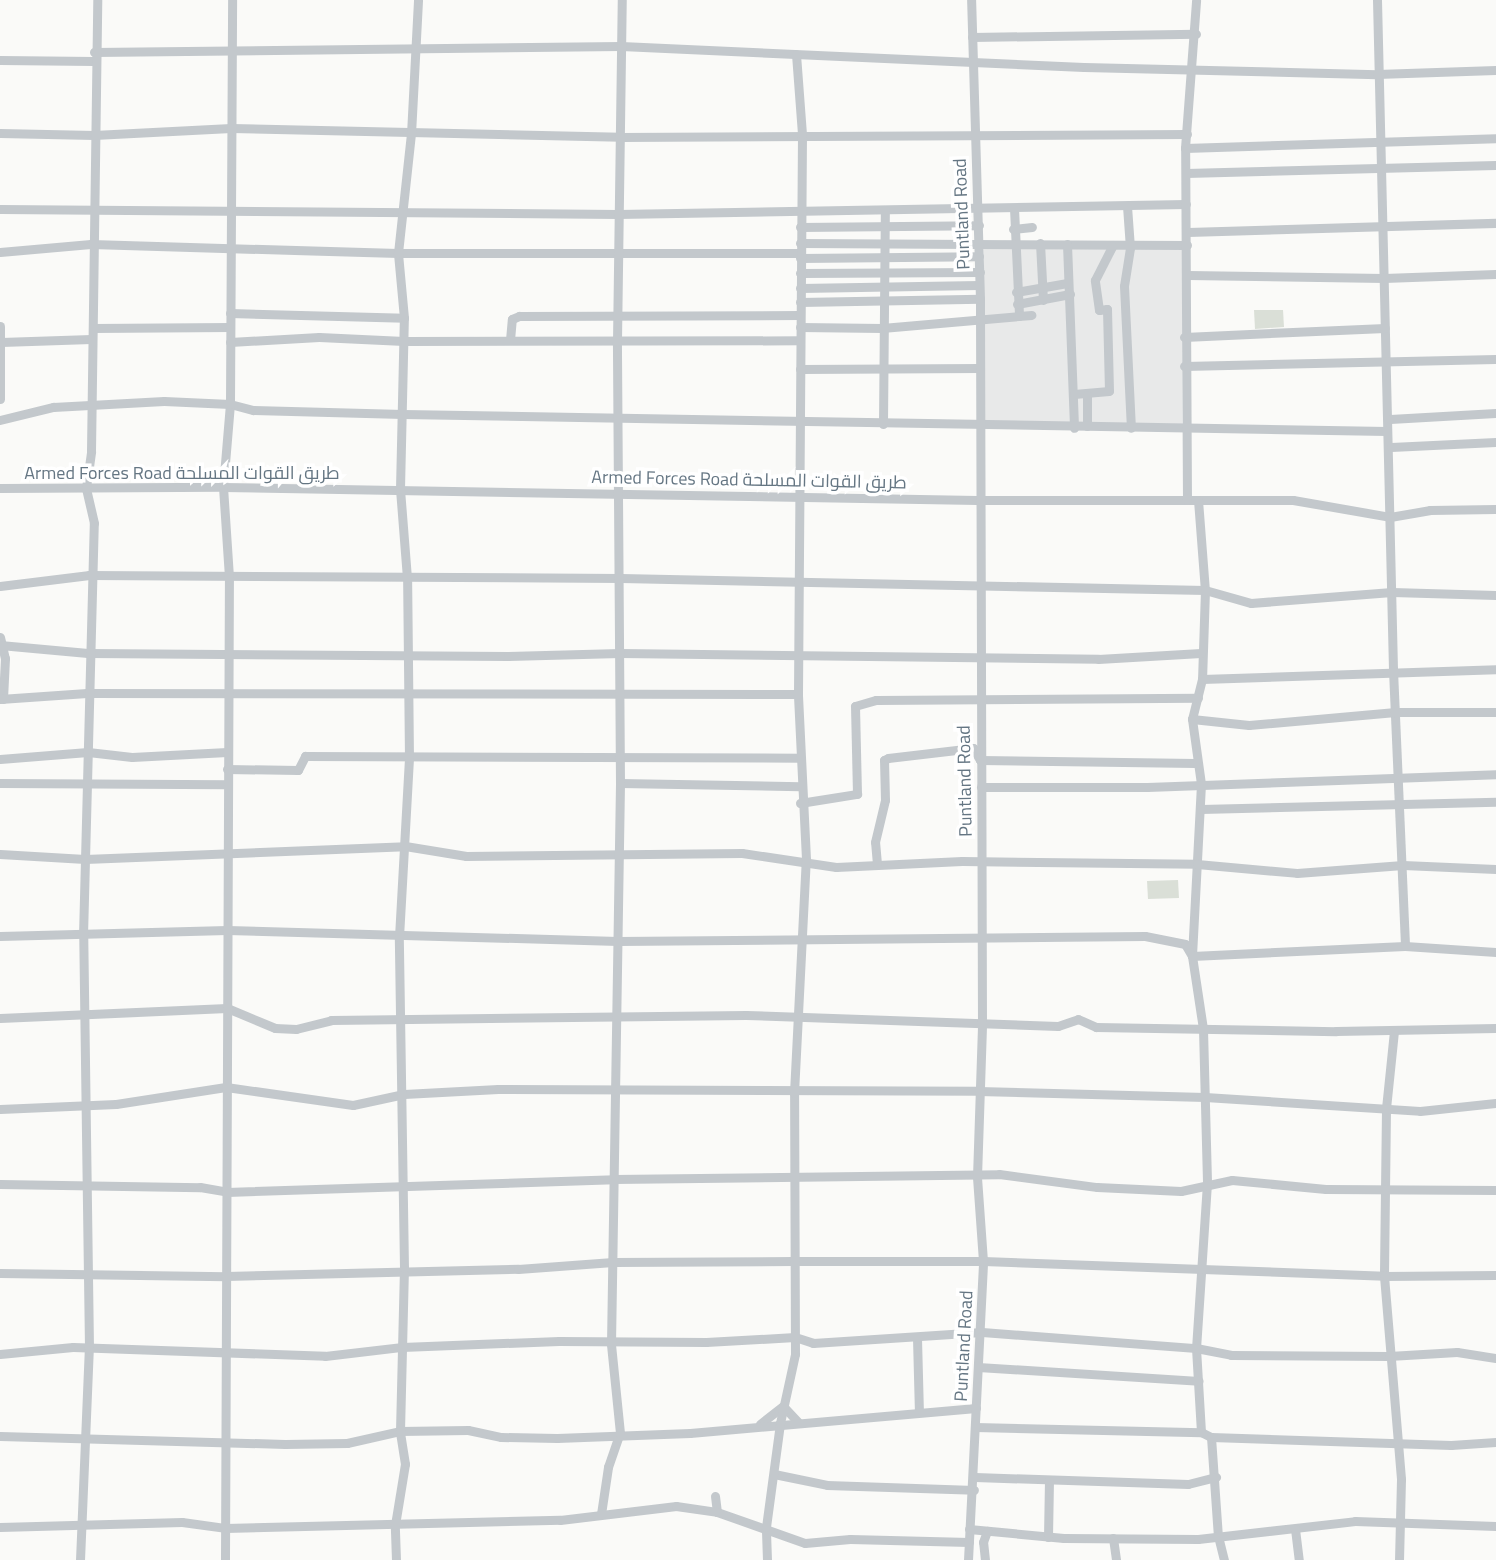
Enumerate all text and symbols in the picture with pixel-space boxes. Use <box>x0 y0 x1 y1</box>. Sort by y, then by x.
street label: Puntland Road <box>949 158 975 270</box>
street label: Armed Forces Road طريق القوات المسلحة <box>24 462 340 484</box>
street label: Armed Forces Road طريق القوات المسلحة <box>591 466 907 494</box>
street label: Puntland Road <box>953 725 977 837</box>
street label: Puntland Road <box>950 1290 978 1402</box>

